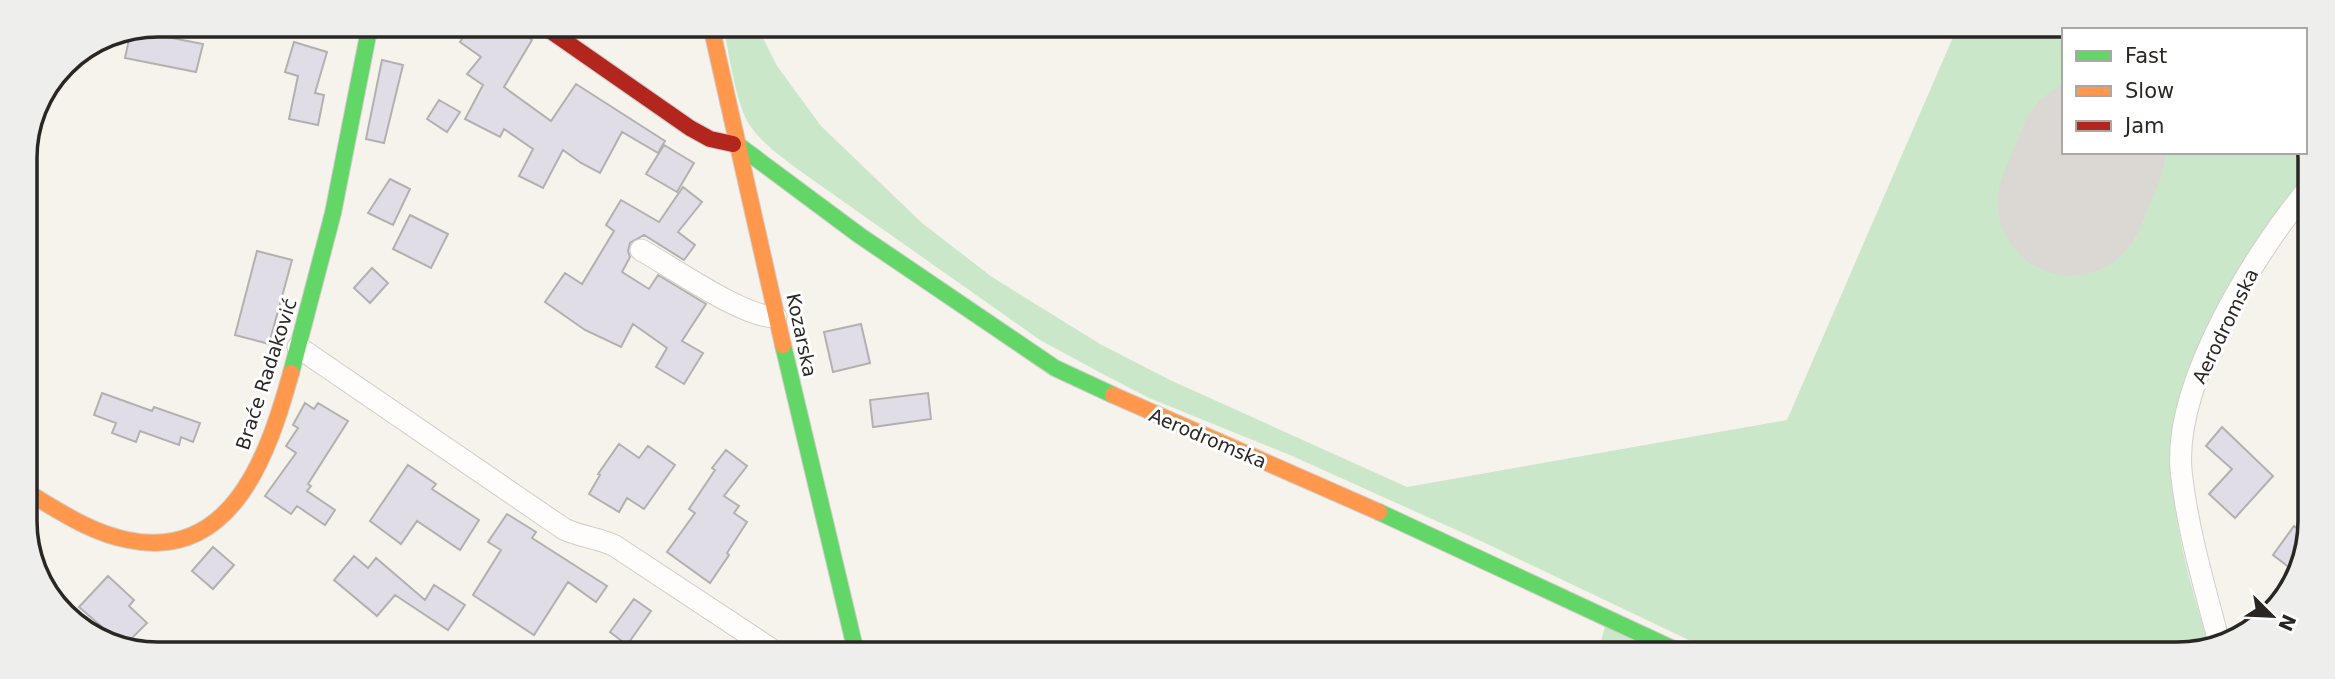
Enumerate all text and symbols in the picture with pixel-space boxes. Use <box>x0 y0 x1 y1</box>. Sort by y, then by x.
legend <box>2062 28 2307 154</box>
text: Fast <box>2125 44 2167 68</box>
text: Slow <box>2125 79 2174 103</box>
text: Jam <box>2123 114 2165 138</box>
street label: Aerodromska <box>2188 265 2262 387</box>
street label: Kozarska <box>782 291 822 379</box>
street label: Braće Radaković <box>231 296 301 452</box>
street label: Aerodromska <box>1146 403 1270 473</box>
north arrow <box>2237 581 2307 651</box>
text: N <box>2274 611 2301 635</box>

